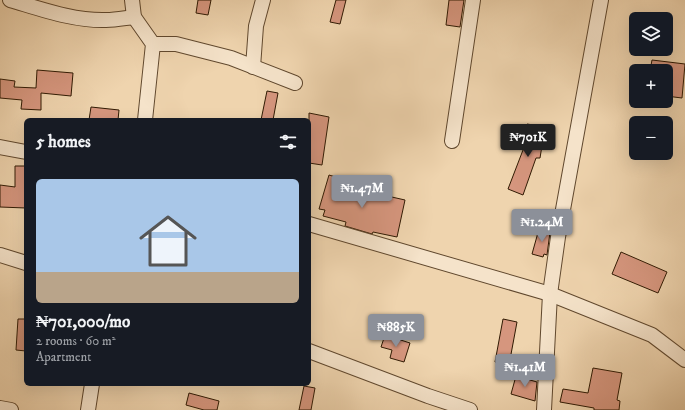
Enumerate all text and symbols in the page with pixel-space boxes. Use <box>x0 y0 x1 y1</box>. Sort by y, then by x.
map controls <box>629 12 673 160</box>
button: layers <box>629 12 673 56</box>
button: + <box>629 64 673 108</box>
button: − <box>629 116 673 160</box>
pin: ₦701K <box>500 124 556 158</box>
text: ₦701K <box>509 129 547 145</box>
text: 5 homes <box>36 131 91 153</box>
icon: filters <box>277 131 299 153</box>
pin: ₦1.47M <box>329 175 395 209</box>
text: ₦1.47M <box>340 180 384 196</box>
icon: home <box>132 205 204 277</box>
pin: ₦1.24M <box>509 209 575 243</box>
text: ₦1.24M <box>521 214 564 230</box>
text: ₦701,000/mo <box>36 311 130 333</box>
pin: ₦885K <box>368 314 424 348</box>
text: ₦885K <box>377 319 415 335</box>
text: 2 rooms · 60 m² <box>36 333 116 349</box>
text: Apartment <box>36 349 91 365</box>
pin: ₦1.41M <box>492 354 558 388</box>
text: ₦1.41M <box>504 359 546 375</box>

